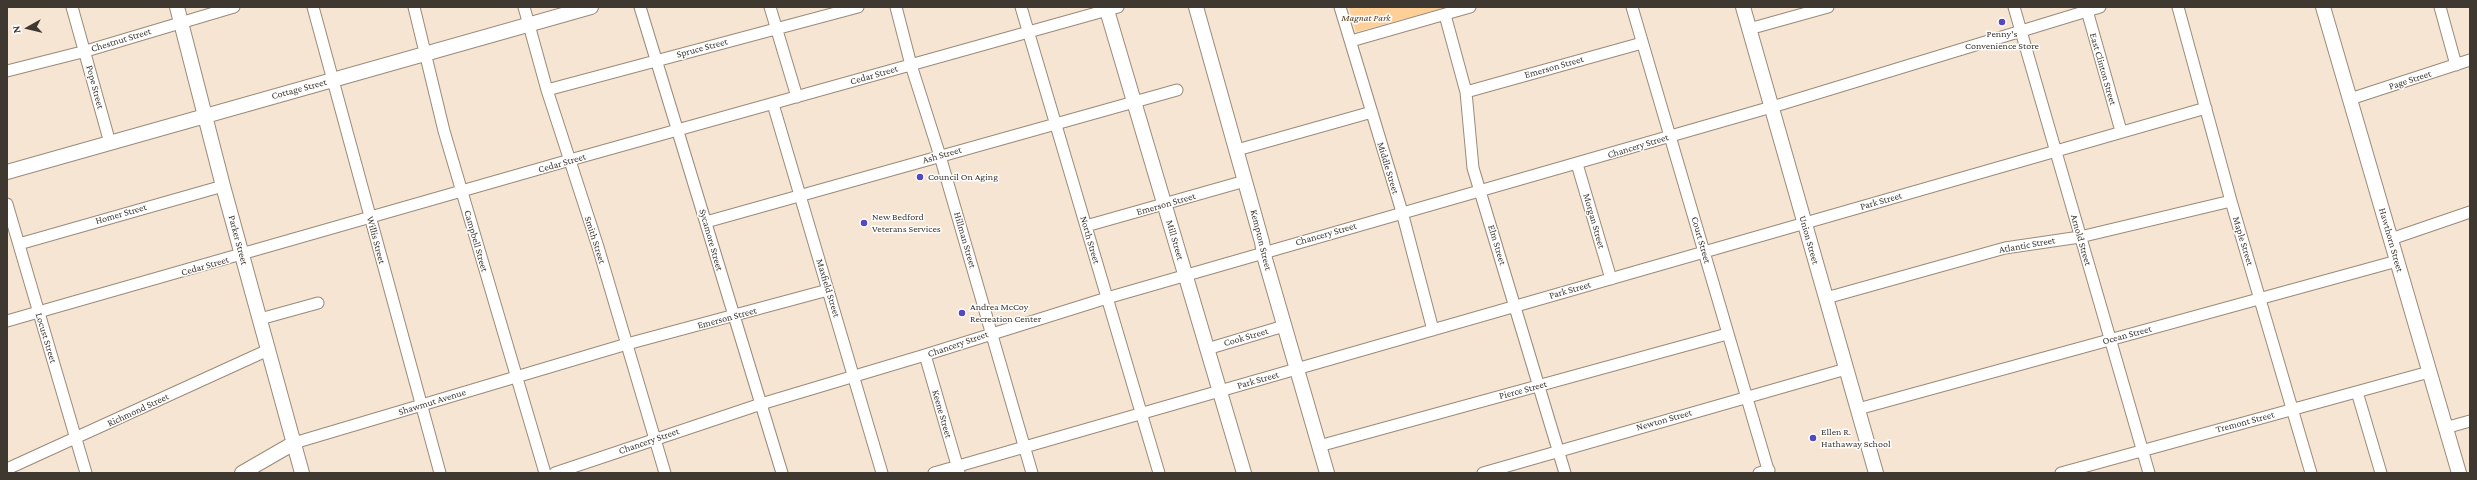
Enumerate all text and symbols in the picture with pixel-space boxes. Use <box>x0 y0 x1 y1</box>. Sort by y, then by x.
north arrow <box>8 8 48 48</box>
park label: Magnat Park <box>1341 12 1391 24</box>
marker: Penny's Convenience Store <box>1997 17 2007 27</box>
text: N <box>10 25 23 34</box>
street label: Chestnut Street <box>90 25 152 55</box>
place label: Penny's Convenience Store <box>1965 28 2039 52</box>
street label: East Clinton Street <box>2087 32 2119 106</box>
street label: Spruce Street <box>675 35 729 61</box>
street label: Emerson Street <box>1523 53 1585 81</box>
street label: Cedar Street <box>849 62 899 88</box>
street label: Pope Street <box>83 64 107 110</box>
street label: Page Street <box>2387 67 2433 93</box>
street label: Cottage Street <box>270 76 328 102</box>
street label: Chancery Street <box>1606 131 1670 161</box>
street label: Middle Street <box>1374 141 1402 195</box>
street label: Ash Street <box>921 144 963 166</box>
street label: Cedar Street <box>537 150 587 176</box>
place label: Council On Aging <box>928 171 998 183</box>
marker: Council On Aging <box>915 172 925 182</box>
street label: Park Street <box>1859 189 1903 213</box>
street label: Emerson Street <box>1135 190 1197 218</box>
street label: Morgan Street <box>1580 192 1608 250</box>
street label: Homer Street <box>94 201 148 227</box>
street label: Hawthorn Street <box>2376 206 2406 274</box>
street label: Sycamore Street <box>696 208 726 272</box>
street label: Kempton Street <box>1248 208 1274 272</box>
street label: Campbell Street <box>461 209 491 273</box>
place label: New Bedford Veterans Services <box>872 211 941 234</box>
street label: Hillman Street <box>951 211 979 269</box>
street label: Arnold Street <box>2068 213 2094 267</box>
street label: Parker Street <box>226 214 250 266</box>
street label: Union Street <box>1796 214 1822 266</box>
street label: Willis Street <box>364 215 388 265</box>
street label: Smith Street <box>582 215 608 265</box>
street label: North Street <box>1077 215 1103 265</box>
street label: Court Street <box>1689 215 1713 265</box>
street label: Maple Street <box>2230 215 2256 267</box>
marker: New Bedford Veterans Services <box>859 218 869 228</box>
street label: Mill Street <box>1164 218 1186 262</box>
street label: Chancery Street <box>1294 220 1358 248</box>
street label: Elm Street <box>1485 223 1509 267</box>
street label: Atlantic Street <box>1998 234 2056 256</box>
street label: Cedar Street <box>180 253 230 279</box>
street label: Maxfield Street <box>813 257 843 319</box>
street label: Park Street <box>1548 278 1592 302</box>
place label: Andrea McCoy Recreation Center <box>970 301 1041 324</box>
street label: Emerson Street <box>696 304 758 332</box>
marker: Andrea McCoy Recreation Center <box>957 308 967 318</box>
street label: Locust Street <box>33 311 59 365</box>
street label: Ocean Street <box>2101 323 2153 347</box>
street label: Cook Street <box>1222 325 1270 349</box>
street label: Chancery Street <box>926 328 990 360</box>
street label: Park Street <box>1236 368 1280 392</box>
street label: Pierce Street <box>1498 378 1548 402</box>
street label: Shawmut Avenue <box>397 386 467 418</box>
street label: Keene Street <box>929 389 955 439</box>
street label: Richmond Street <box>105 390 171 430</box>
street label: Newton Street <box>1635 406 1693 434</box>
street label: Tremont Street <box>2214 408 2276 436</box>
street label: Chancery Street <box>617 425 681 457</box>
place label: Ellen R. Hathaway School <box>1821 426 1891 450</box>
marker: Ellen R. Hathaway School <box>1808 433 1818 443</box>

